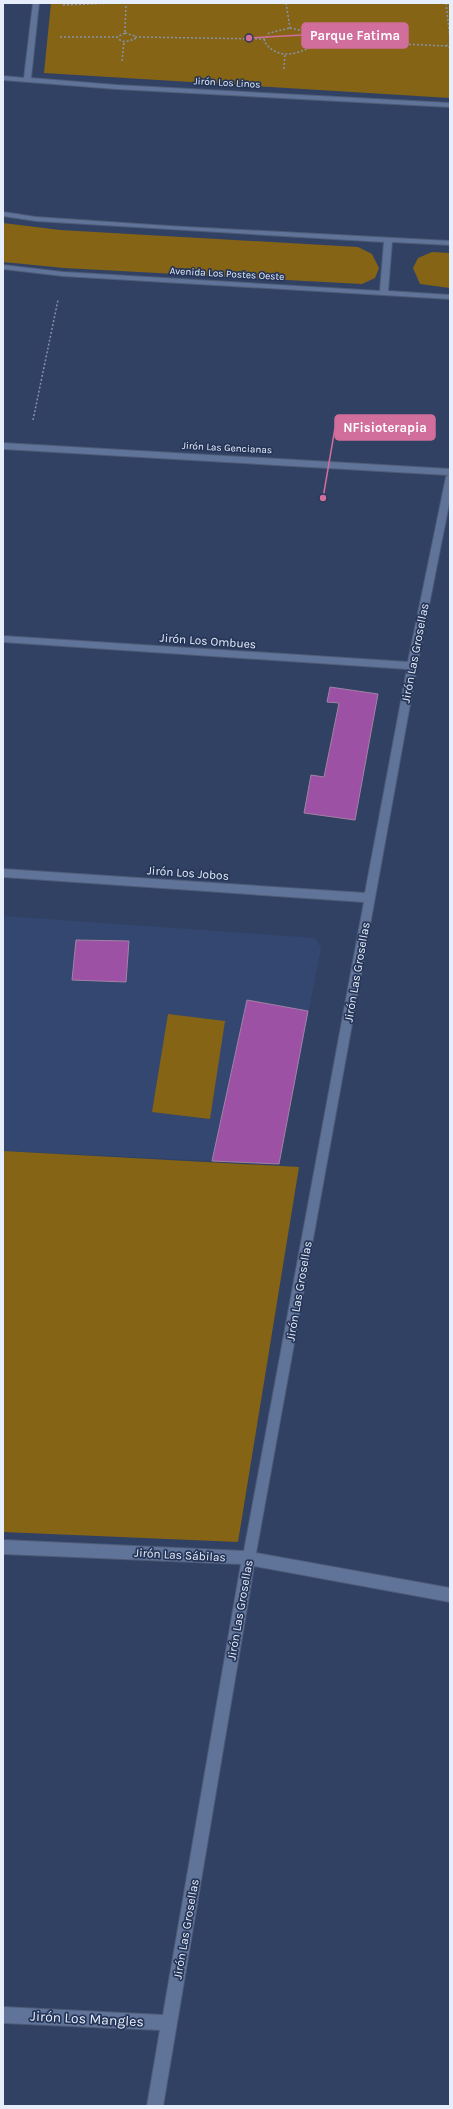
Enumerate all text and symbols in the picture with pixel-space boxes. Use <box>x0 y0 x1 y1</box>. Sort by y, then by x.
callout: Parque Fatima <box>302 23 408 48</box>
text: Parque Fatima <box>310 28 400 44</box>
street label: Jirón Los Linos <box>193 75 261 91</box>
street label: Avenida Los Postes Oeste <box>169 265 285 283</box>
callout: NFisioterapia <box>335 415 435 440</box>
text: NFisioterapia <box>343 420 427 435</box>
street label: Jirón Las Gencianas <box>182 440 272 456</box>
street label: Jirón Las Grosellas <box>398 602 432 704</box>
street label: Jirón Los Ombues <box>159 631 257 651</box>
street label: Jirón Los Jobos <box>147 863 229 883</box>
street label: Jirón Las Grosellas <box>341 921 373 1023</box>
street label: Jirón Las Grosellas <box>283 1240 315 1342</box>
street label: Jirón Las Sábilas <box>134 1546 226 1564</box>
street label: Jirón Las Grosellas <box>224 1559 256 1661</box>
street label: Jirón Las Grosellas <box>170 1878 202 1980</box>
street label: Jirón Los Mangles <box>30 2008 144 2030</box>

